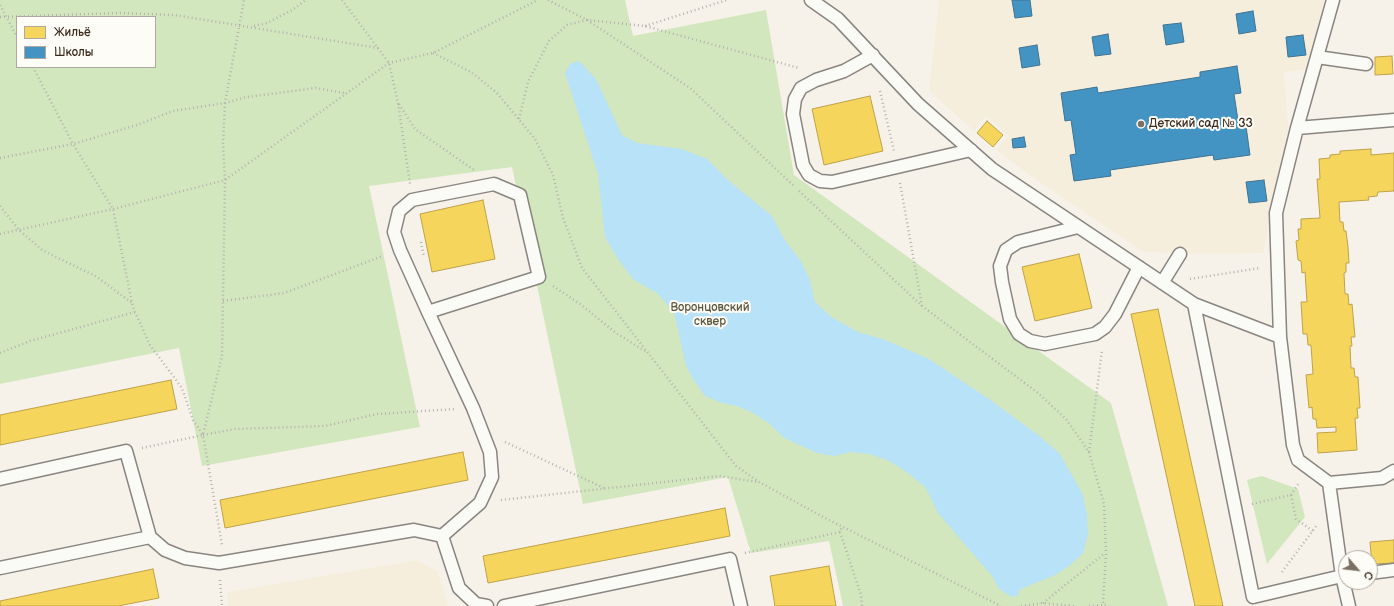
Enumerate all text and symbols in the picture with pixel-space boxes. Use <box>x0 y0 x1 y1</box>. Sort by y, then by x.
legend <box>16 16 156 68</box>
text: Жильё <box>54 25 91 40</box>
text: Школы <box>54 45 93 60</box>
place label: Детский сад № 33 <box>1149 117 1253 131</box>
marker: Детский сад № 33 <box>1136 119 1146 129</box>
park label: Воронцовский сквер <box>670 301 750 329</box>
north arrow <box>1338 550 1378 590</box>
text: С <box>1361 569 1376 582</box>

